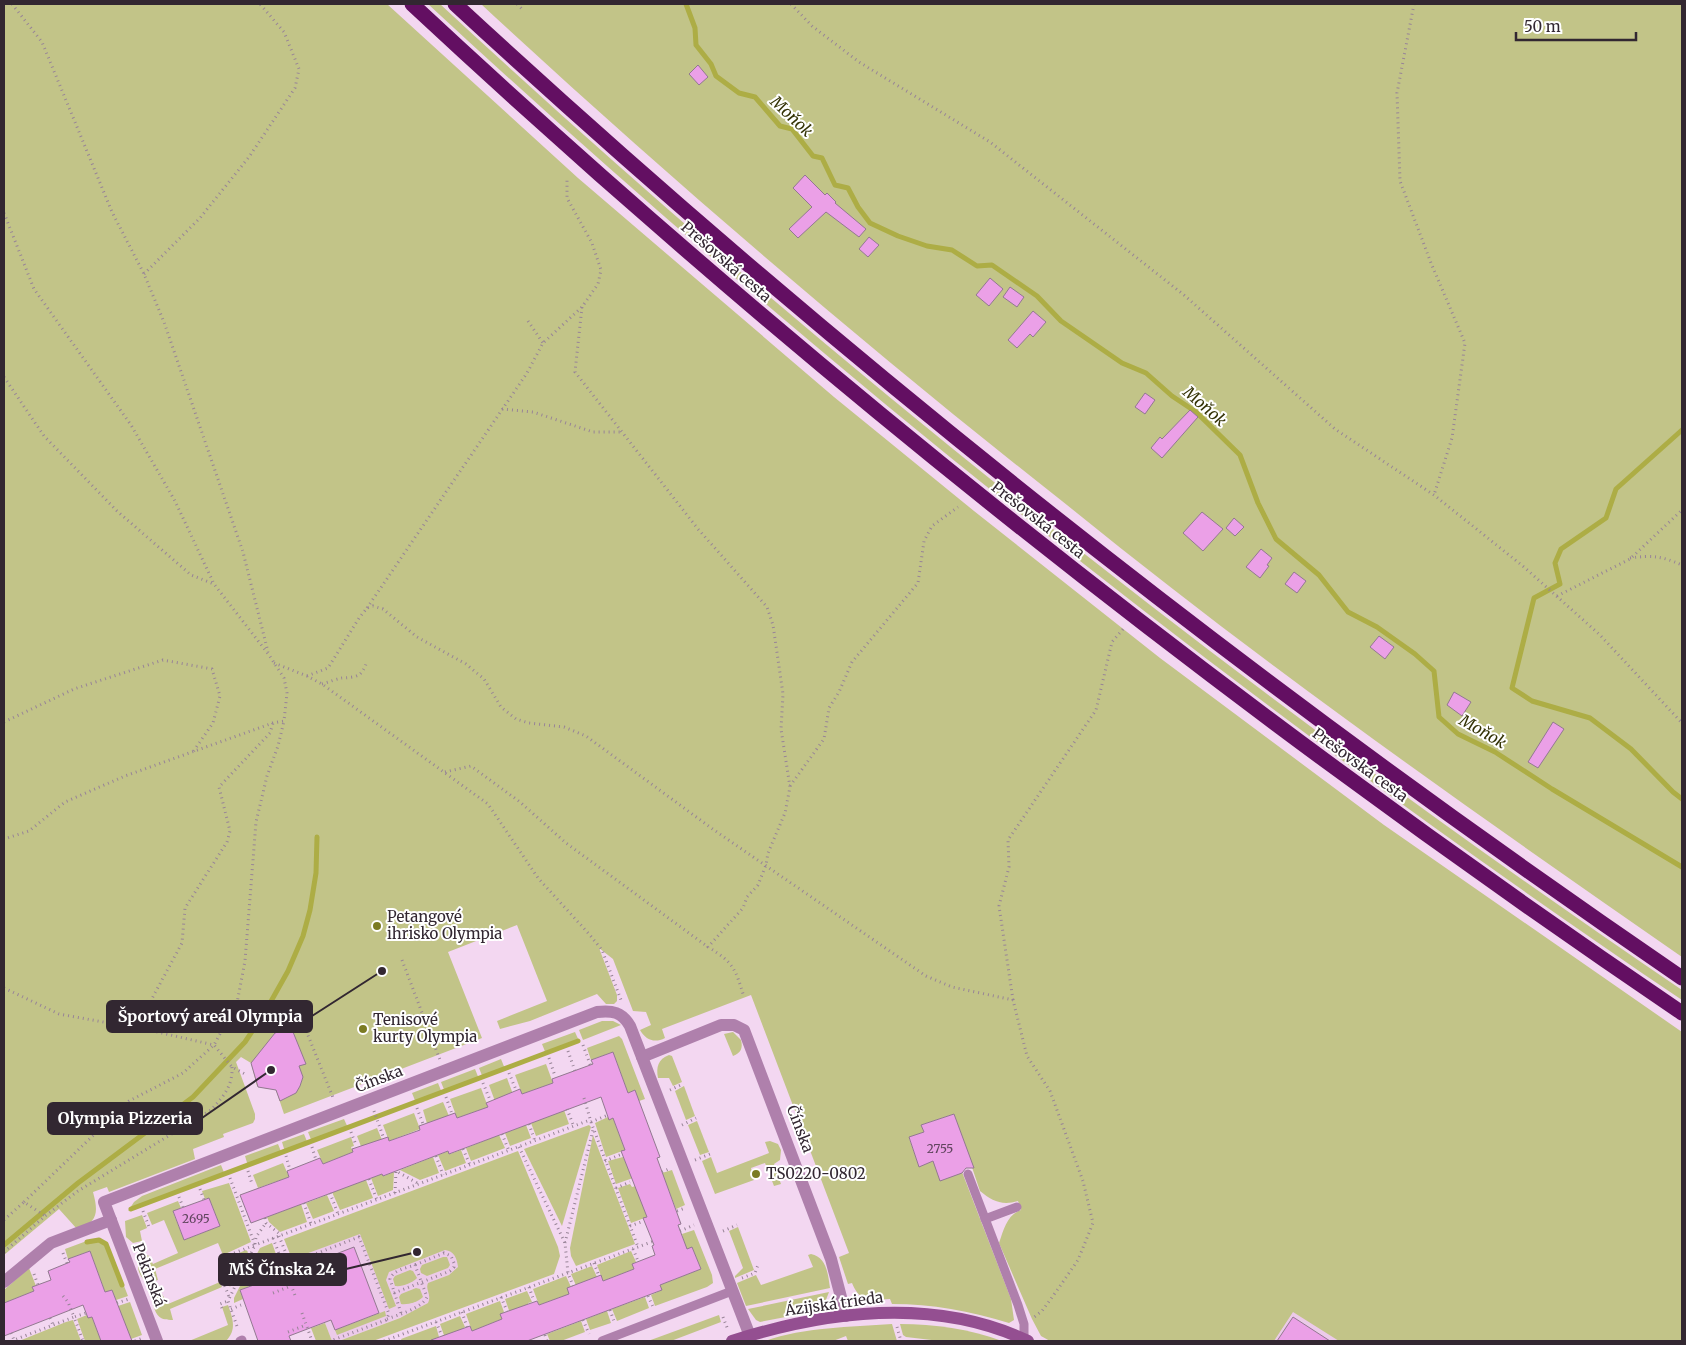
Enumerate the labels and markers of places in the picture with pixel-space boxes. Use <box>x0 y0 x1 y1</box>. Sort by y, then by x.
place label: Petangové ihrisko Olympia <box>387 907 502 943</box>
marker: Petangové ihrisko Olympia <box>371 920 383 932</box>
callout: Športový areál Olympia <box>107 1001 312 1032</box>
place label: Tenisové kurty Olympia <box>373 1010 477 1046</box>
marker: Tenisové kurty Olympia <box>357 1023 369 1035</box>
callout: Olympia Pizzeria <box>48 1103 202 1134</box>
place label: TS0220-0802 <box>766 1164 866 1183</box>
marker: TS0220-0802 <box>750 1168 762 1180</box>
callout: MŠ Čínska 24 <box>219 1254 346 1285</box>

